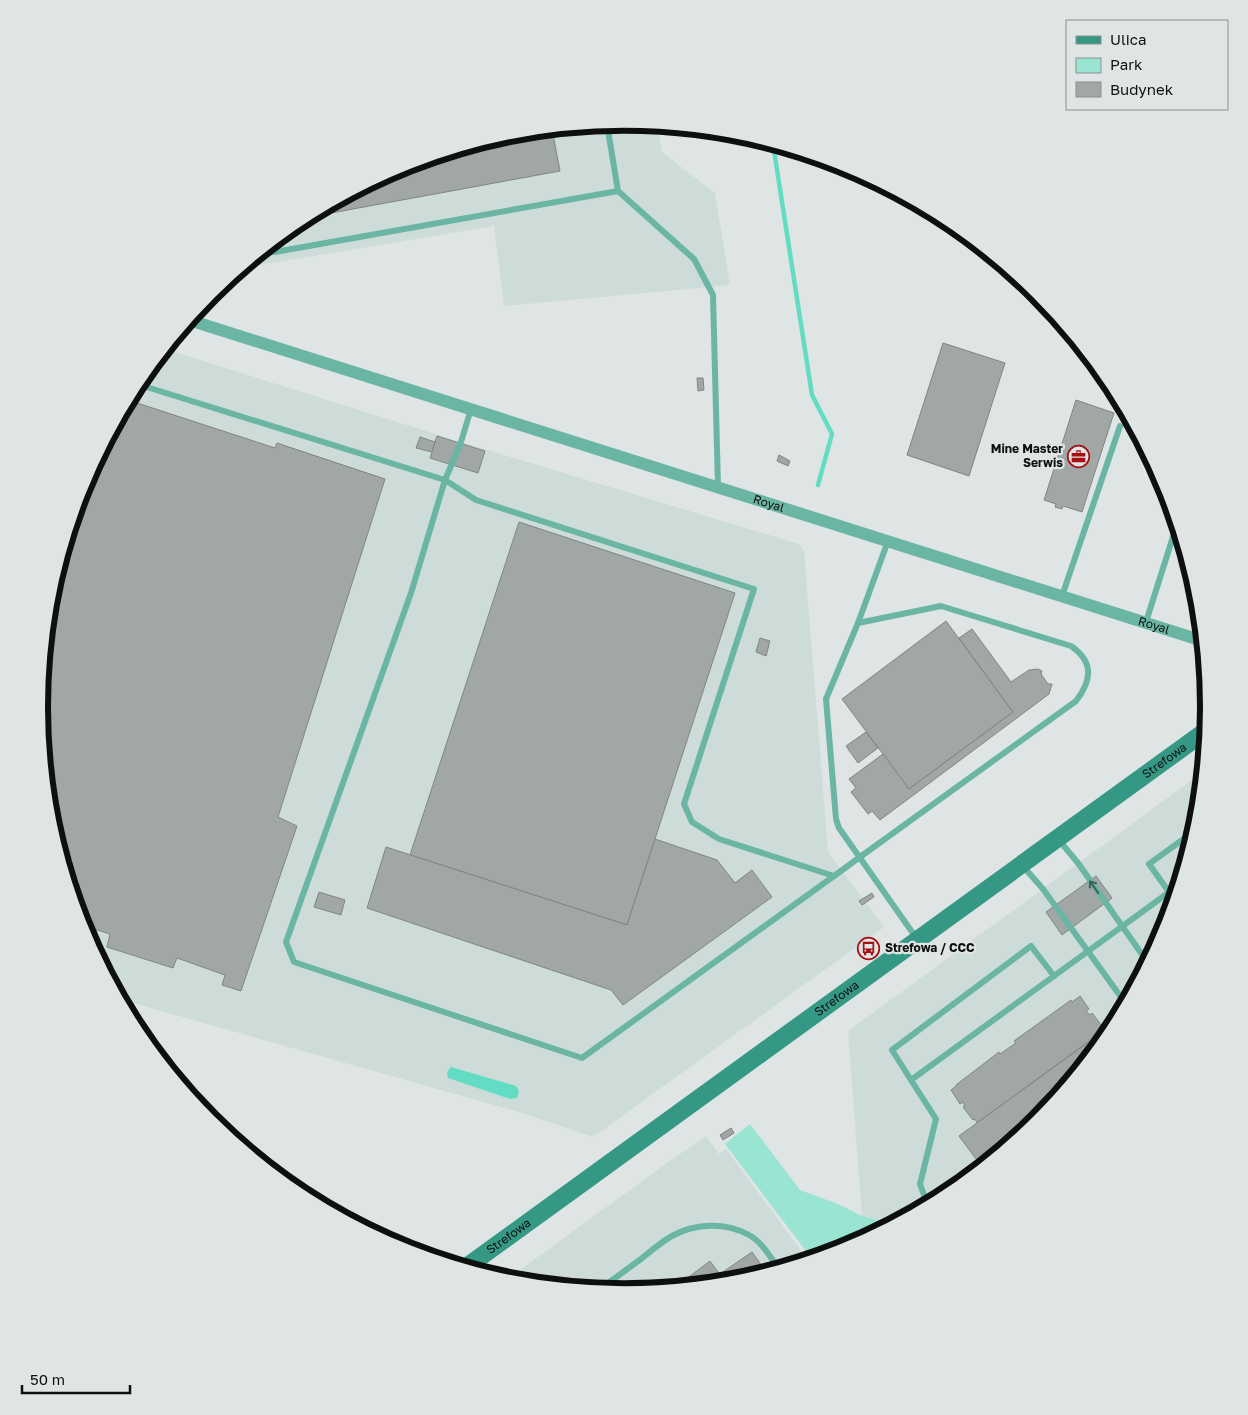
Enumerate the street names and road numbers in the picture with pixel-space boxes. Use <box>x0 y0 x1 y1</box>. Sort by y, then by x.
street label: Royal <box>751 491 786 515</box>
street label: Royal <box>1136 613 1172 637</box>
street label: Strefowa <box>1139 739 1189 782</box>
street label: Strefowa <box>811 977 861 1019</box>
street label: Strefowa <box>483 1215 534 1257</box>

